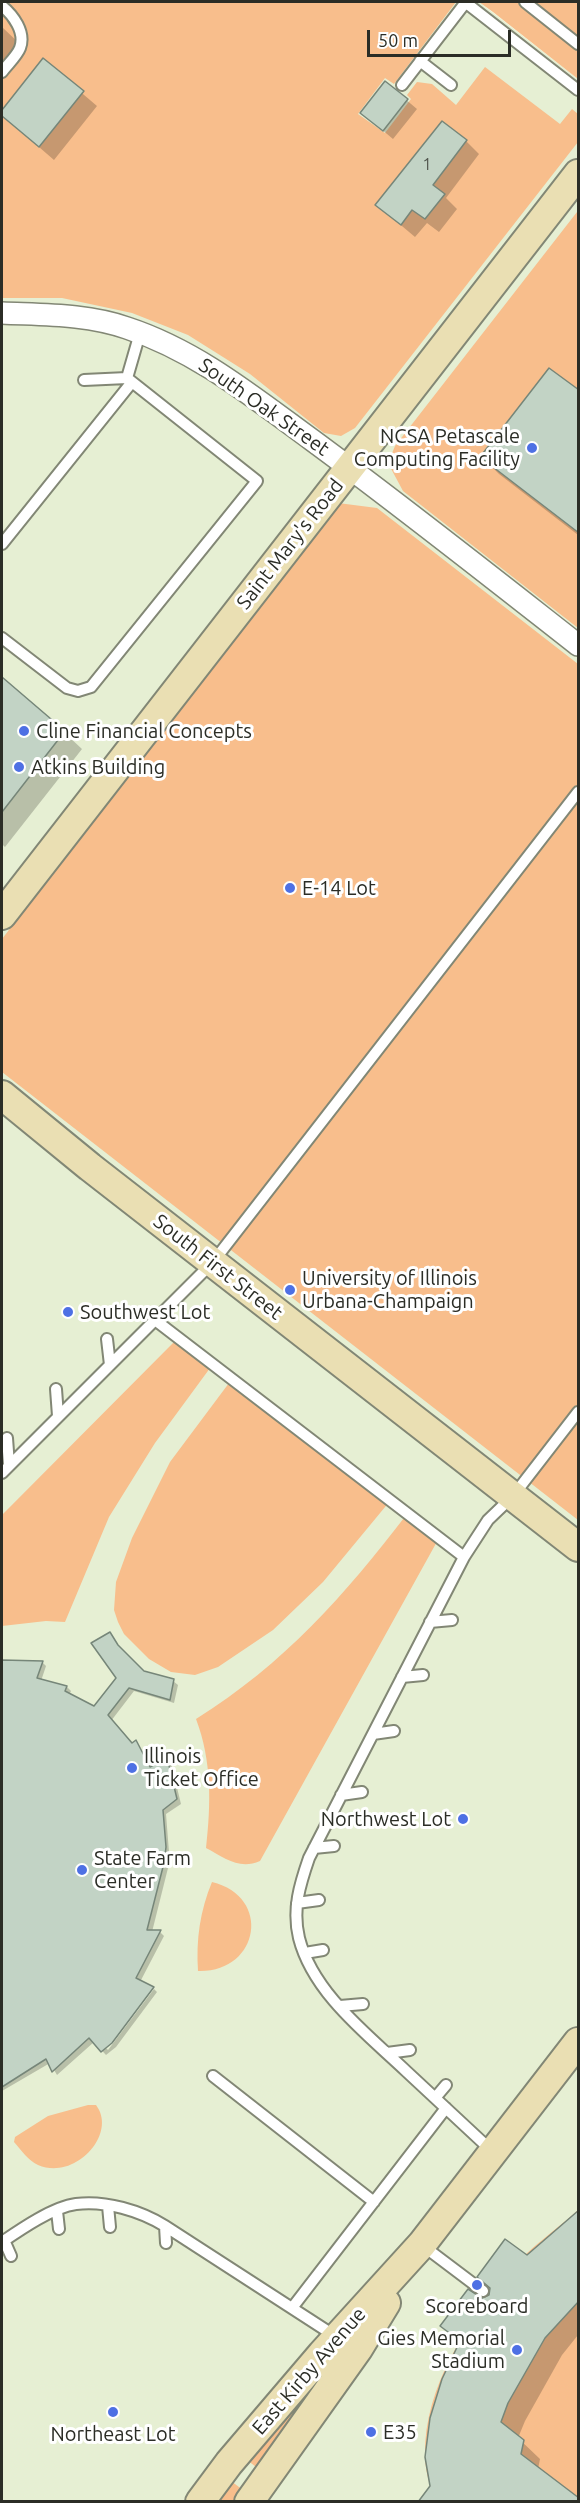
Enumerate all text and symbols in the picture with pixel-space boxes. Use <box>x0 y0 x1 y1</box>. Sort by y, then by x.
scale bar <box>370 18 514 56</box>
text: 50 m <box>378 30 418 50</box>
house number: 1 <box>422 155 432 175</box>
street label: South Oak Street <box>194 353 334 461</box>
place label: NCSA Petascale Computing Facility <box>354 424 520 471</box>
marker: NCSA Petascale Computing Facility <box>525 441 539 455</box>
street label: Saint Mary's Road <box>232 474 348 614</box>
place label: Cline Financial Concepts <box>36 719 252 743</box>
marker: Cline Financial Concepts <box>17 724 31 738</box>
place label: Atkins Building <box>31 755 165 779</box>
marker: Atkins Building <box>12 760 26 774</box>
place label: E-14 Lot <box>302 876 376 900</box>
marker: E-14 Lot <box>283 881 297 895</box>
street label: South First Street <box>149 1209 287 1325</box>
place label: University of Illinois Urbana-Champaign <box>302 1266 477 1313</box>
marker: University of Illinois Urbana-Champaign <box>283 1283 297 1297</box>
place label: Southwest Lot <box>80 1300 210 1324</box>
marker: Southwest Lot <box>61 1305 75 1319</box>
place label: Illinois Ticket Office <box>144 1744 259 1791</box>
marker: Illinois Ticket Office <box>125 1761 139 1775</box>
place label: Northwest Lot <box>321 1807 451 1831</box>
marker: Northwest Lot <box>456 1812 470 1826</box>
place label: State Farm Center <box>94 1846 191 1893</box>
marker: State Farm Center <box>75 1863 89 1877</box>
marker: Scoreboard <box>470 2278 484 2292</box>
place label: Scoreboard <box>426 2294 528 2318</box>
street label: East Kirby Avenue <box>247 2302 371 2440</box>
place label: Gies Memorial Stadium <box>377 2326 505 2373</box>
marker: Gies Memorial Stadium <box>510 2343 524 2357</box>
marker: Northeast Lot <box>106 2405 120 2419</box>
place label: E35 <box>383 2420 417 2444</box>
place label: Northeast Lot <box>50 2422 176 2446</box>
marker: E35 <box>364 2425 378 2439</box>

